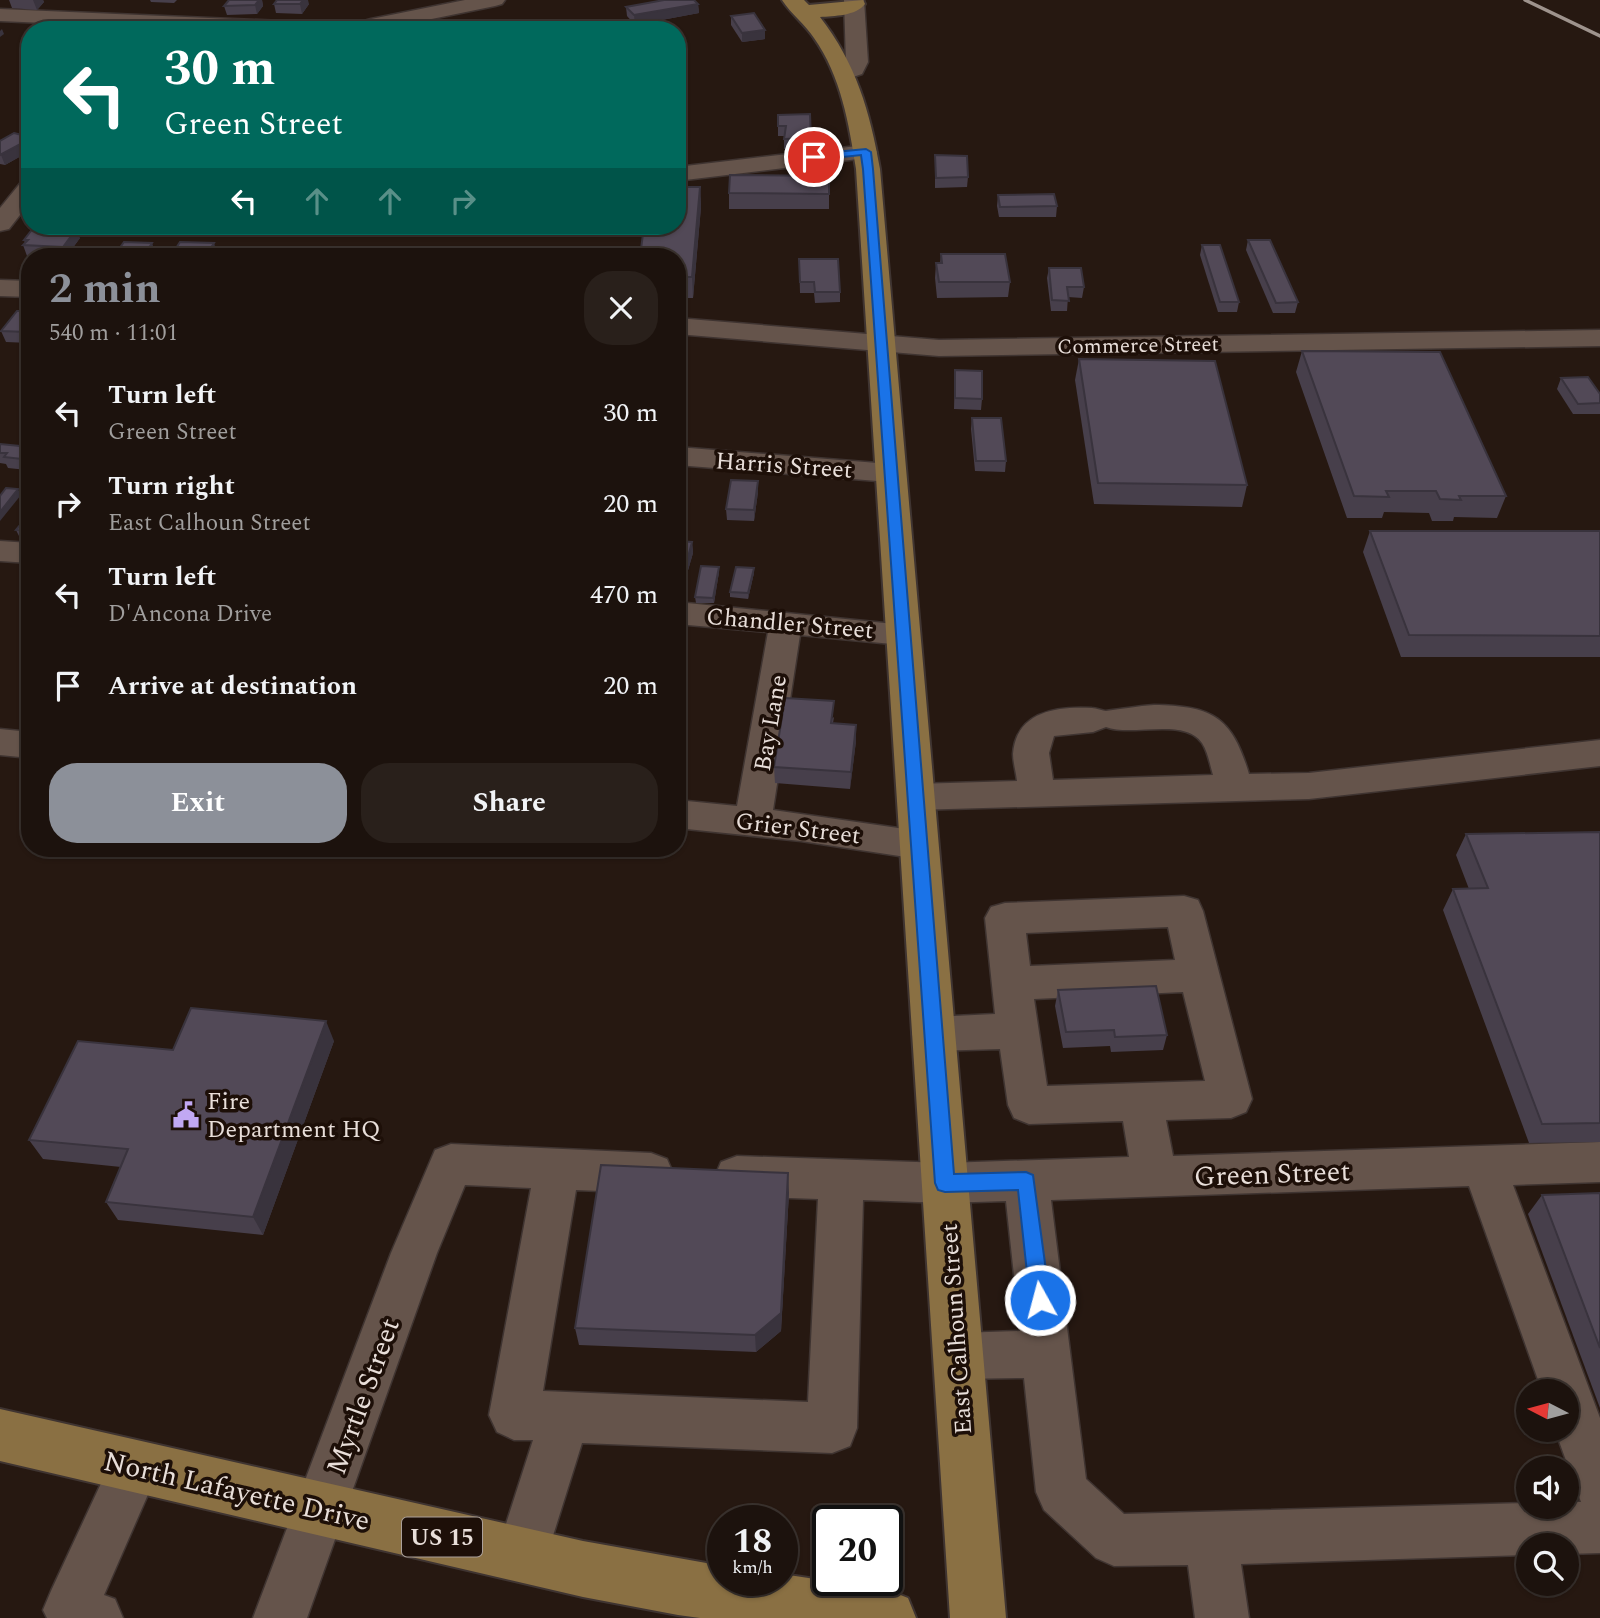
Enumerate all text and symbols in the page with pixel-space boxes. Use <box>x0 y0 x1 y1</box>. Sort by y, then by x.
text: 30 m <box>164 32 275 107</box>
icon: left <box>49 49 140 140</box>
text: Green Street <box>164 100 343 149</box>
pin <box>784 127 844 187</box>
icon: arrive <box>795 138 833 176</box>
icon: left <box>225 182 263 220</box>
icon: ahead <box>298 182 336 220</box>
icon: ahead <box>371 182 409 220</box>
icon: right <box>444 182 482 220</box>
text: 2 min <box>49 258 161 321</box>
button: close <box>584 271 658 345</box>
text: 540 m · 11:01 <box>49 316 178 351</box>
street label: Commerce Street <box>1057 329 1219 363</box>
text: Turn left <box>108 375 216 415</box>
text: 30 m <box>603 393 658 433</box>
icon: left <box>49 394 87 432</box>
text: Green Street <box>108 415 237 450</box>
street label: Harris Street <box>714 443 854 489</box>
text: Turn right <box>108 466 235 506</box>
text: 20 m <box>603 484 658 524</box>
icon: right <box>49 485 87 523</box>
text: East Calhoun Street <box>108 506 311 541</box>
text: Turn left <box>108 557 216 597</box>
text: 470 m <box>590 575 658 615</box>
icon: left <box>49 576 87 614</box>
text: D'Ancona Drive <box>108 597 272 632</box>
street label: Chandler Street <box>705 599 875 649</box>
text: Arrive at destination <box>108 666 357 706</box>
text: 20 m <box>603 666 658 706</box>
icon: arrive <box>49 667 87 705</box>
street label: Bay Lane <box>745 672 797 774</box>
button: Exit <box>49 763 347 843</box>
button: Share <box>361 763 658 843</box>
street label: Grier Street <box>733 803 862 855</box>
place label: Fire Department HQ <box>207 1084 381 1148</box>
public building icon: Fire Department HQ <box>171 1100 201 1130</box>
street label: Green Street <box>1193 1150 1351 1199</box>
street label: East Calhoun Street <box>932 1222 982 1436</box>
position arrow <box>1003 1263 1077 1337</box>
street label: Myrtle Street <box>315 1312 412 1481</box>
north arrow <box>1516 1379 1578 1442</box>
map controls <box>1516 1379 1579 1596</box>
street label: North Lafayette Drive <box>99 1440 374 1543</box>
button: sound <box>1516 1456 1579 1519</box>
speed limit sign: 20 <box>812 1505 903 1596</box>
text: 18 <box>733 1515 772 1568</box>
road number: US 15 <box>402 1518 482 1556</box>
button: search <box>1516 1533 1579 1596</box>
text: km/h <box>732 1554 773 1581</box>

